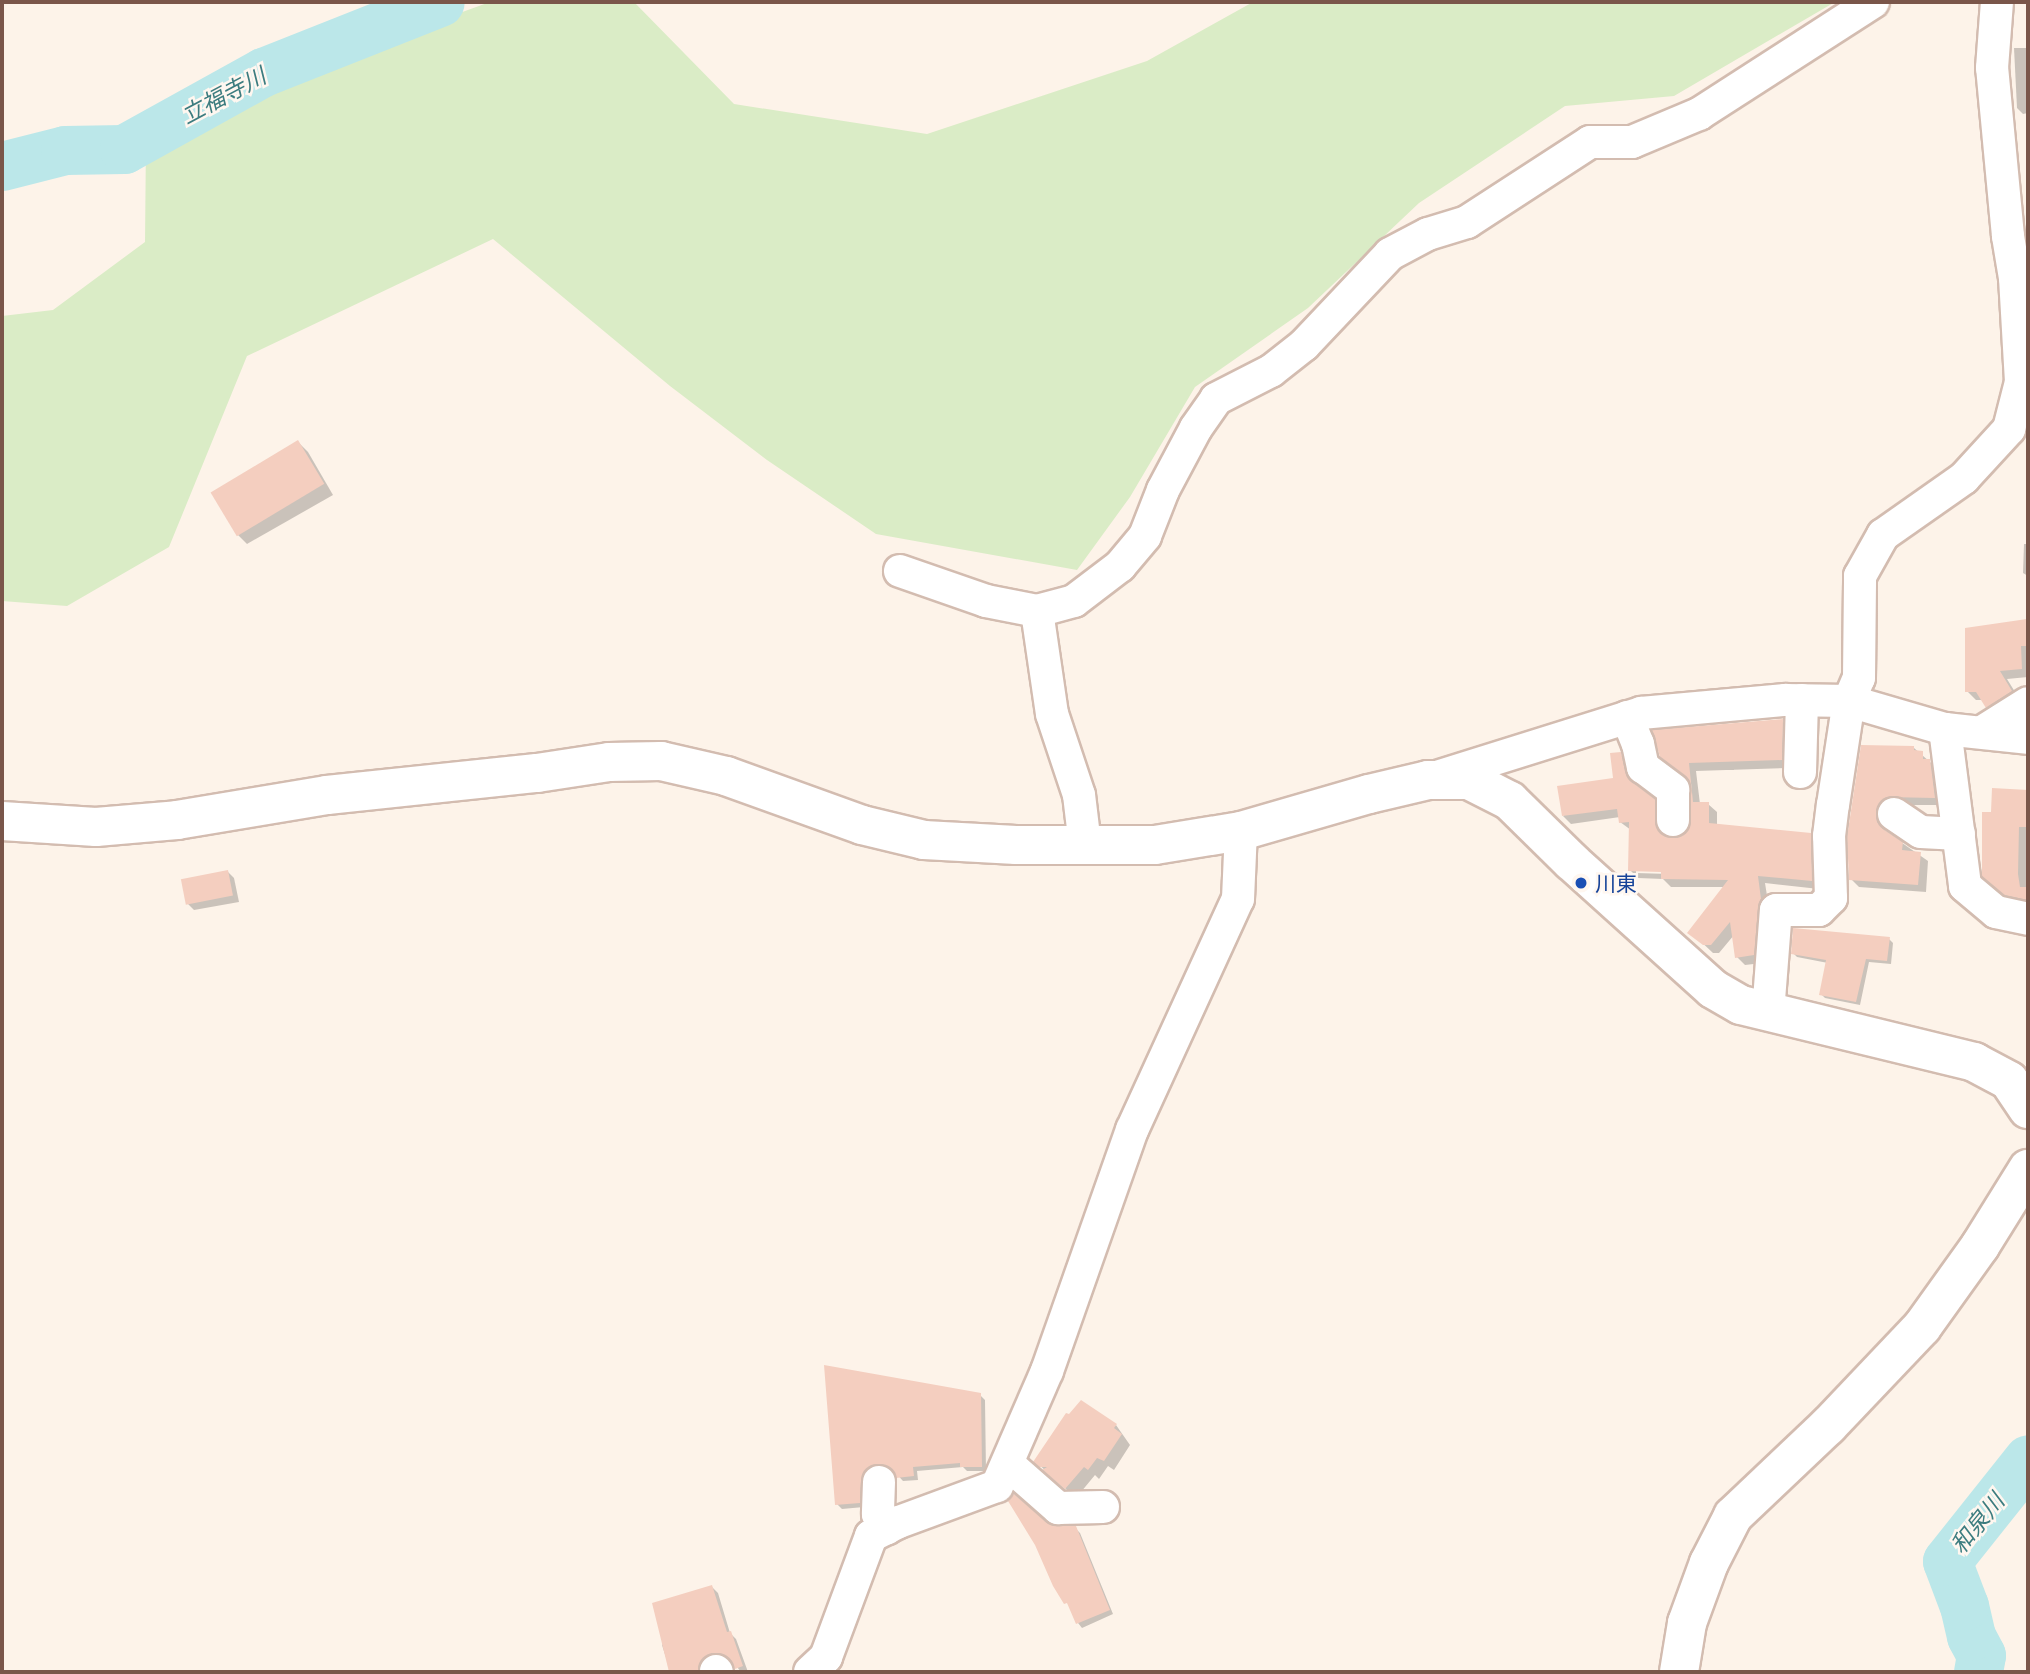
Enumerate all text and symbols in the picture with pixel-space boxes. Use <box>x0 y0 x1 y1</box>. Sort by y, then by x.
water label: 立福寺川 <box>176 61 270 129</box>
place label: 川東 <box>1595 870 1637 896</box>
marker: 川東 <box>1573 875 1589 891</box>
water label: 和泉川 <box>1945 1488 2009 1558</box>

